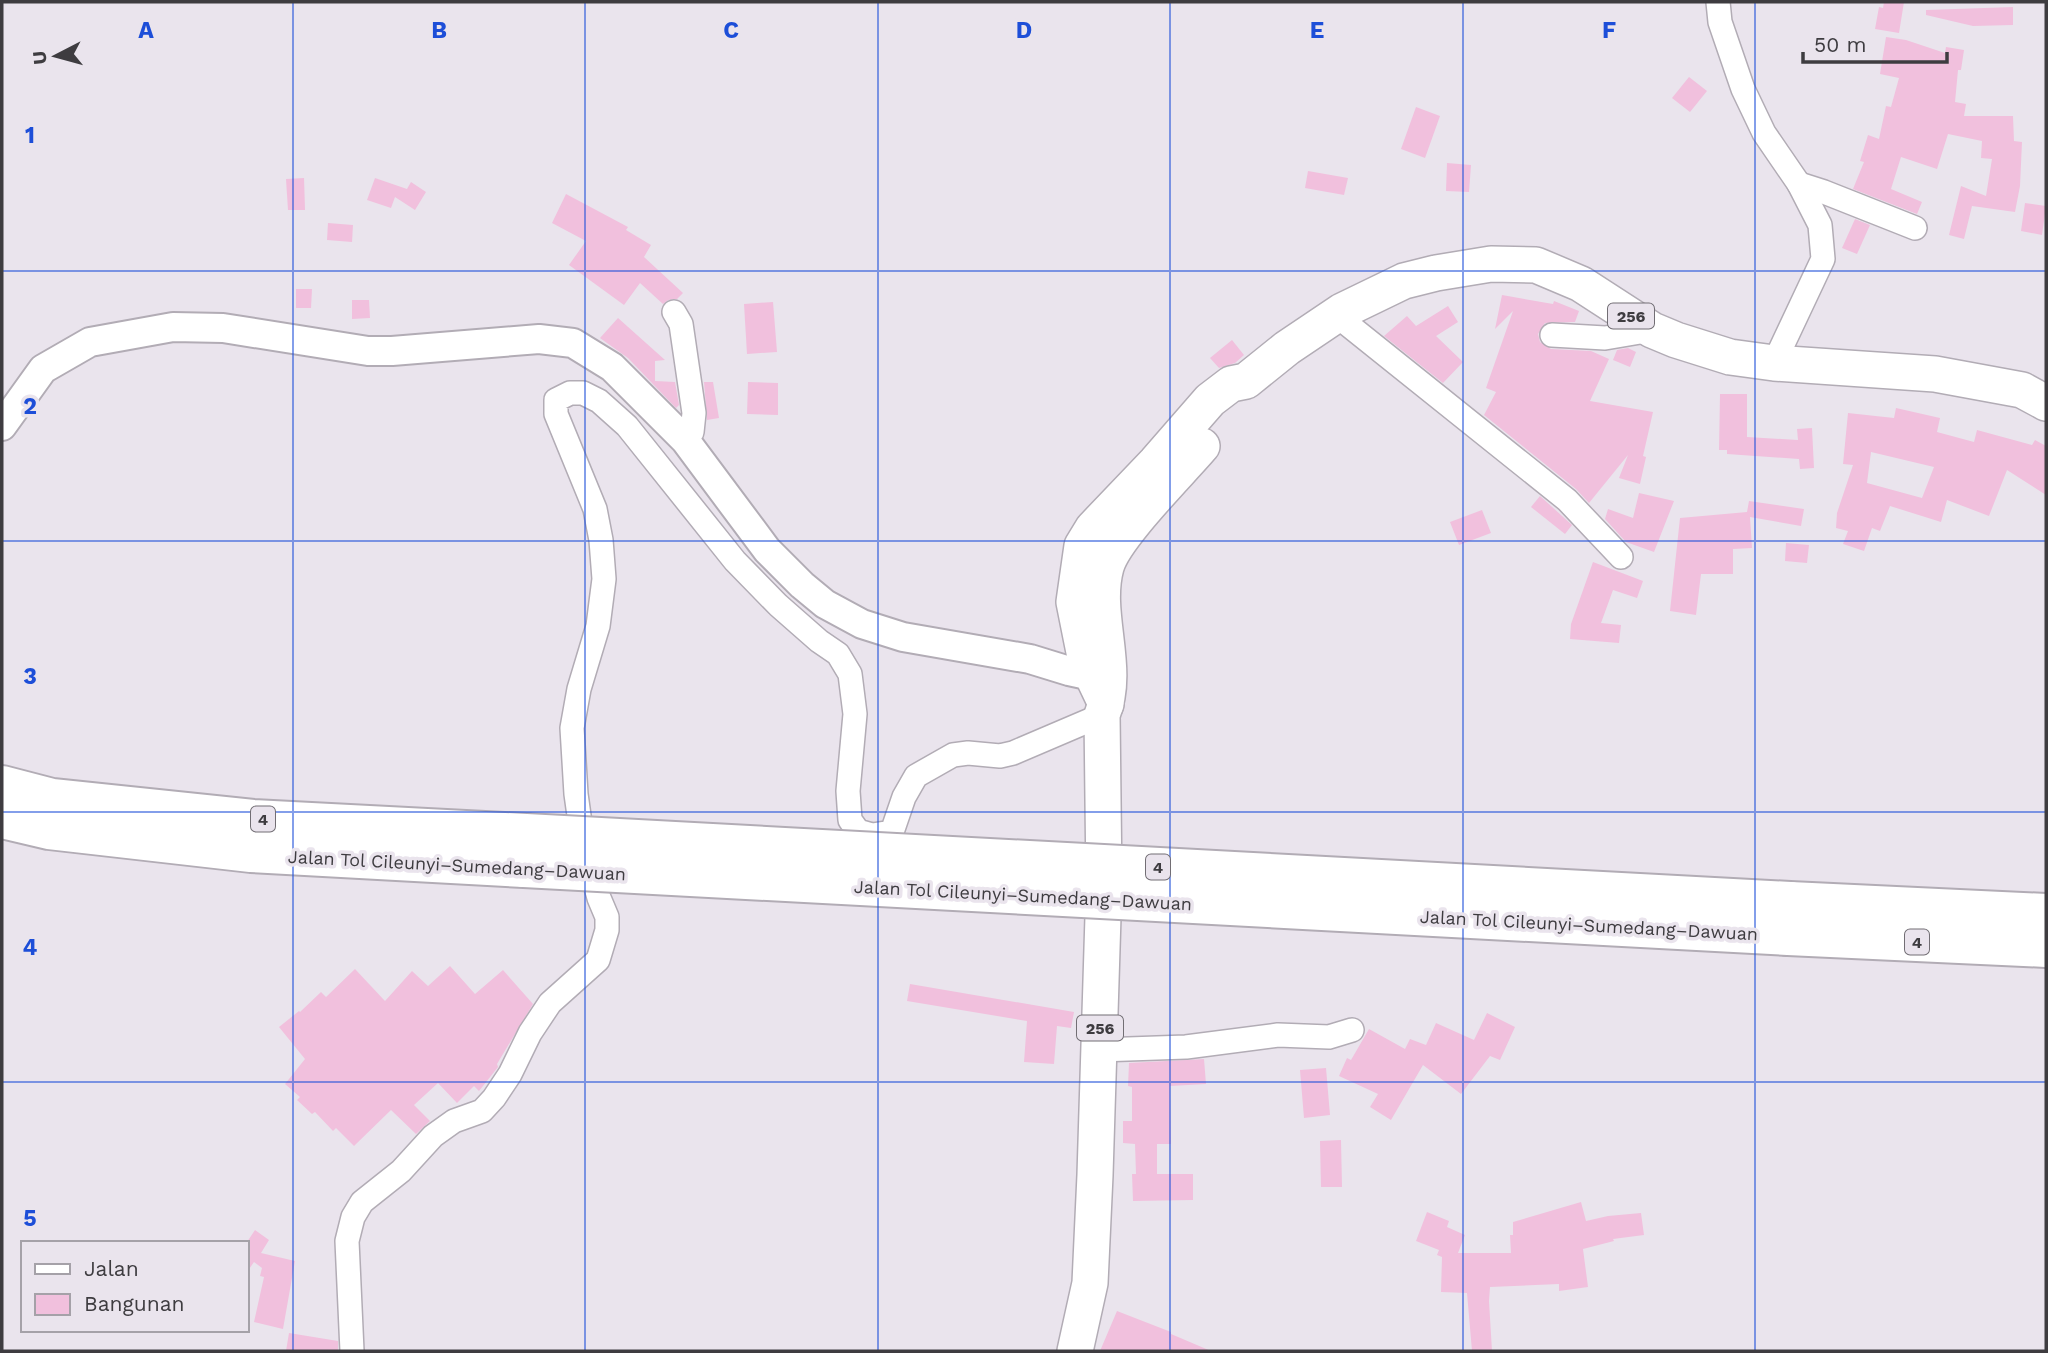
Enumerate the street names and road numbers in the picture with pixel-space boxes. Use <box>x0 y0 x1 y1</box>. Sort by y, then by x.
road number: 256 <box>1608 304 1654 328</box>
road number: 4 <box>251 806 275 832</box>
street label: Jalan Tol Cileunyi–Sumedang–Dawuan <box>287 846 627 884</box>
road number: 4 <box>1146 854 1170 880</box>
street label: Jalan Tol Cileunyi–Sumedang–Dawuan <box>853 876 1193 914</box>
street label: Jalan Tol Cileunyi–Sumedang–Dawuan <box>1419 906 1759 944</box>
road number: 4 <box>1905 930 1929 954</box>
road number: 256 <box>1077 1016 1123 1040</box>

